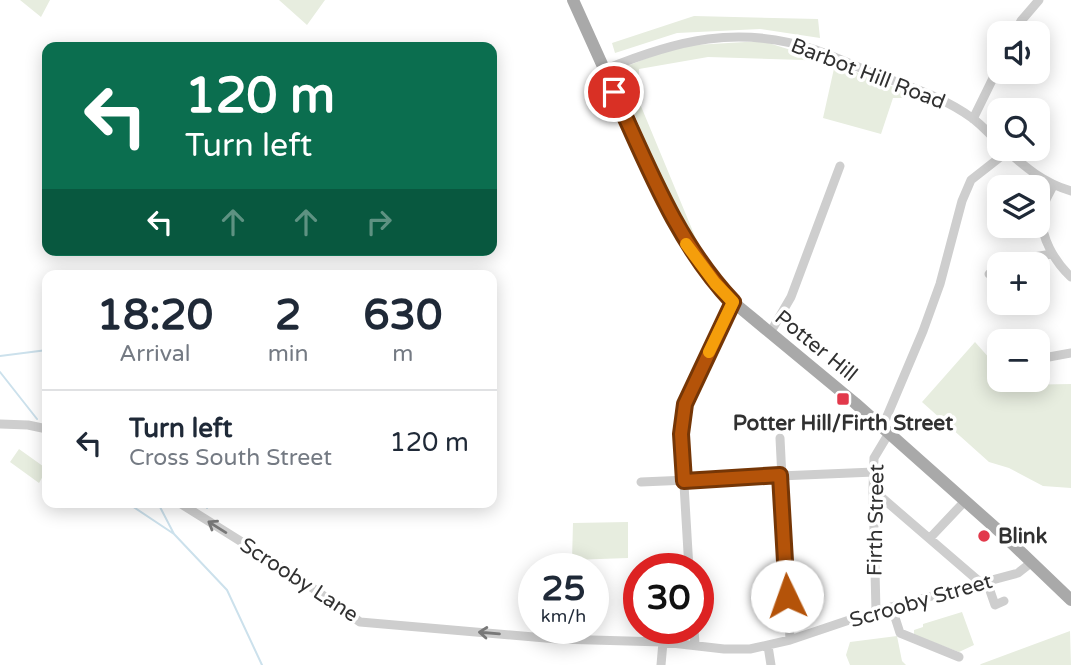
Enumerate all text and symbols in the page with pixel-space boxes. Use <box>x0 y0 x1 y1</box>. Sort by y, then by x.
map controls <box>987 21 1050 392</box>
button: sound <box>987 21 1050 84</box>
street label: Barbot Hill Road <box>787 33 949 115</box>
pin <box>584 62 644 122</box>
text: 120 m <box>185 67 335 126</box>
icon: left <box>70 70 161 161</box>
icon: arrive <box>595 73 633 111</box>
button: search <box>987 98 1050 161</box>
text: Turn left <box>185 127 312 165</box>
button: layers <box>987 175 1050 238</box>
icon: left <box>141 203 179 241</box>
icon: ahead <box>214 203 252 241</box>
icon: ahead <box>287 203 325 241</box>
icon: right <box>360 203 398 241</box>
button: + <box>987 252 1050 315</box>
text: 18:20 <box>97 290 213 341</box>
text: 2 <box>275 290 301 341</box>
text: 630 <box>363 290 442 341</box>
street label: Potter Hill <box>770 305 862 387</box>
button: − <box>987 329 1050 392</box>
text: Arrival <box>119 340 190 368</box>
text: min <box>268 340 309 368</box>
text: m <box>392 340 413 368</box>
marker: Potter Hill/Firth Street <box>835 391 851 407</box>
place label: Potter Hill/Firth Street <box>733 411 953 436</box>
text: Turn left <box>129 413 232 444</box>
icon: left <box>70 424 108 462</box>
text: 120 m <box>389 427 469 458</box>
text: Cross South Street <box>129 444 332 472</box>
street label: Firth Street <box>863 464 889 576</box>
one-way arrow <box>208 519 227 534</box>
place label: Blink <box>998 524 1048 549</box>
marker: Blink <box>976 528 992 544</box>
street label: Scrooby Lane <box>235 533 363 628</box>
speed limit sign: 30 <box>623 553 714 644</box>
position arrow <box>750 559 824 633</box>
text: 25 <box>542 568 585 610</box>
street label: Scrooby Street <box>847 569 995 633</box>
text: km/h <box>541 605 586 627</box>
one-way arrow <box>478 626 500 639</box>

